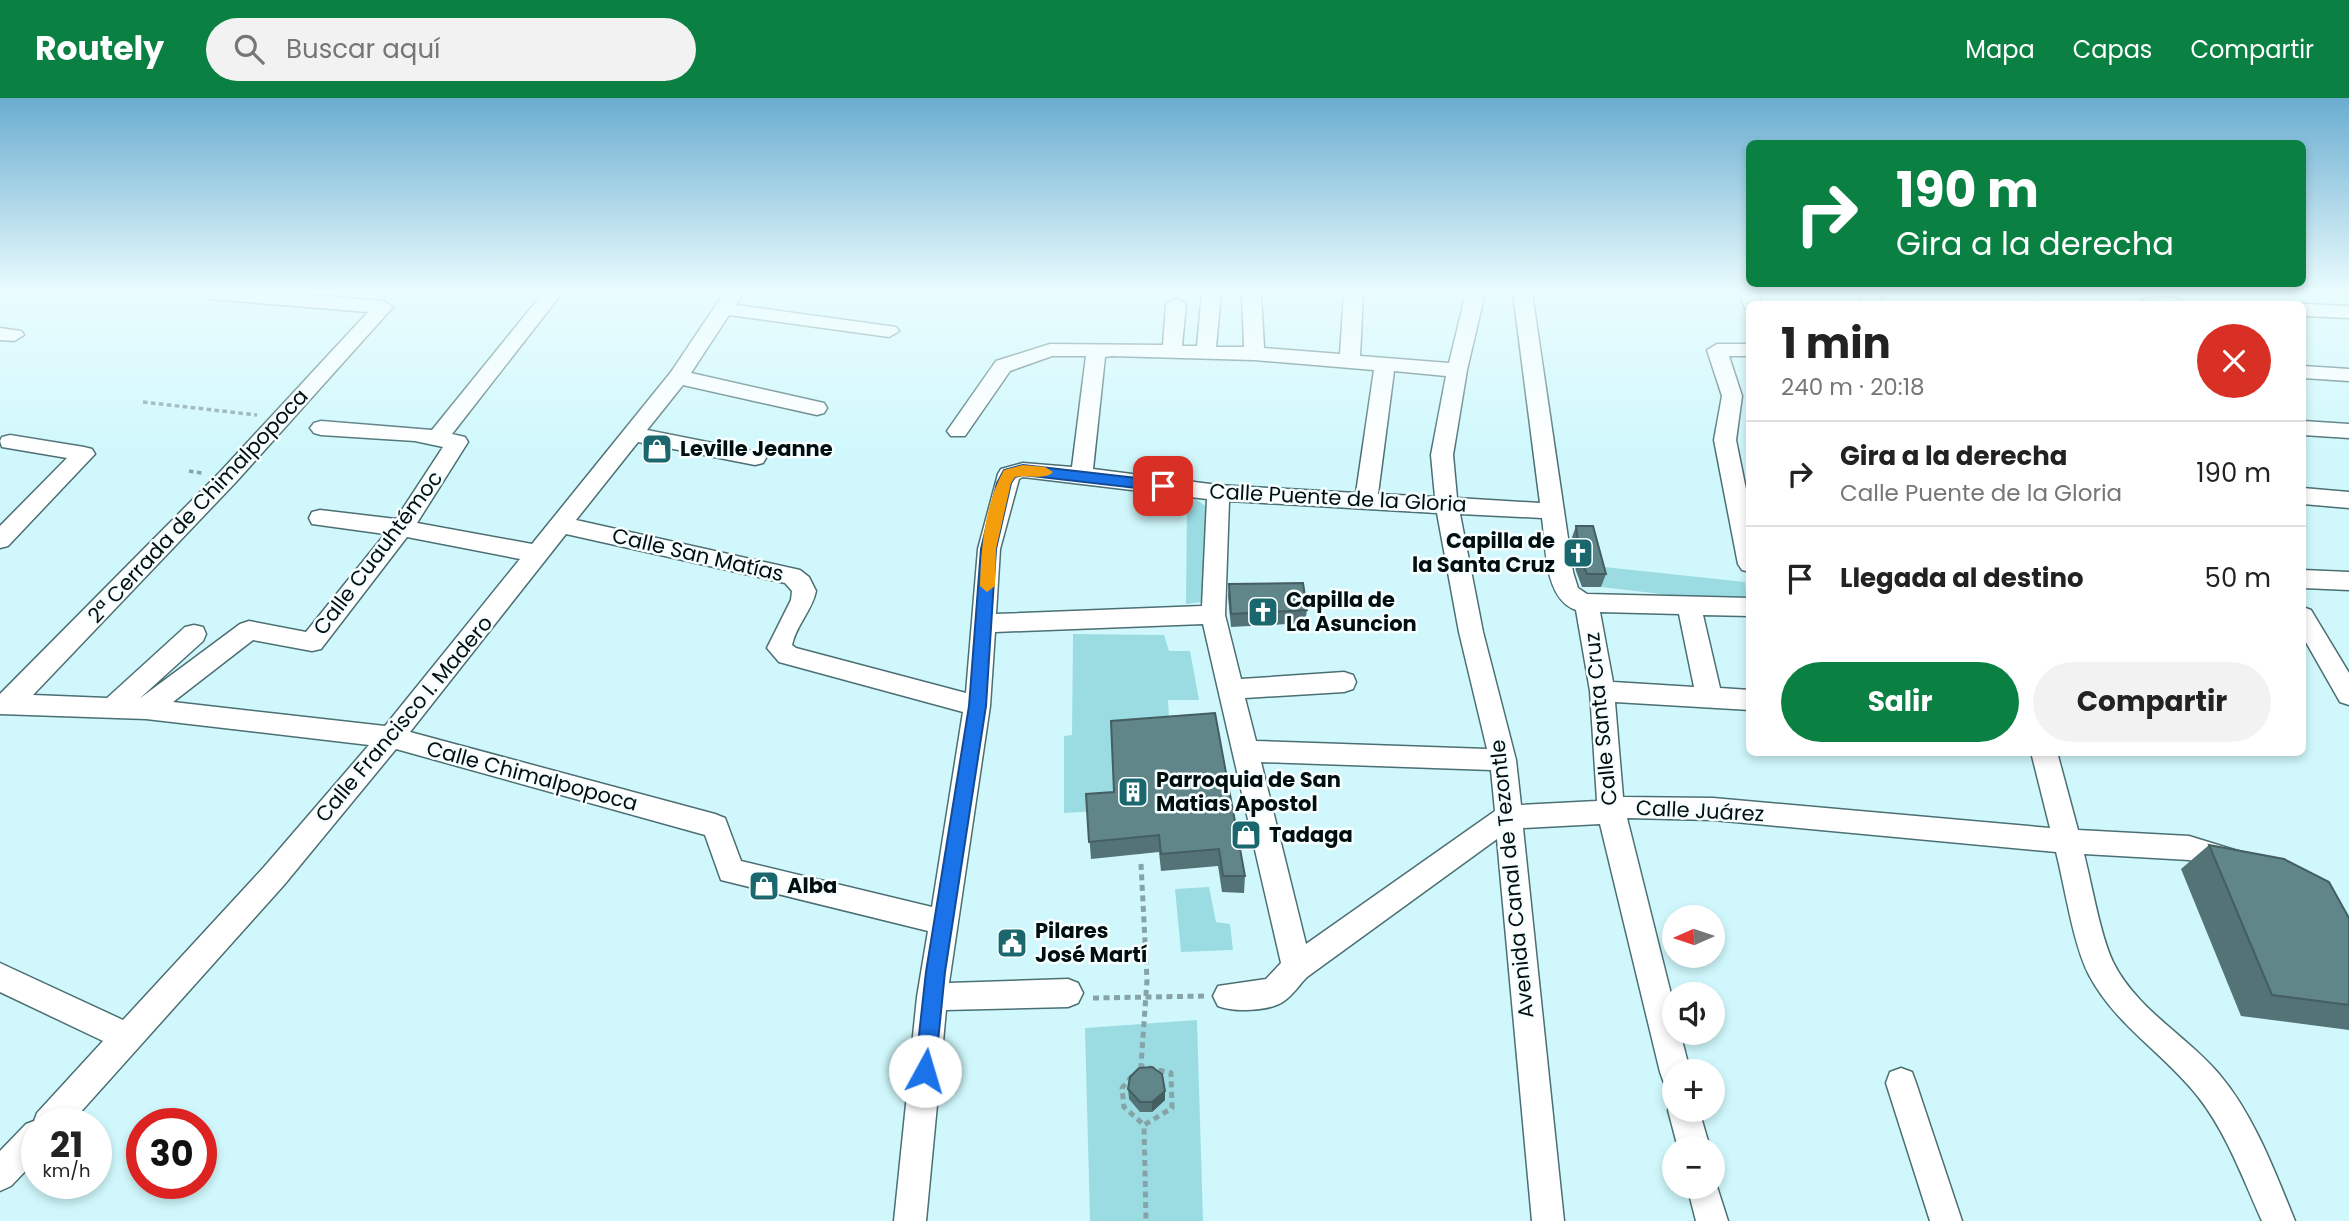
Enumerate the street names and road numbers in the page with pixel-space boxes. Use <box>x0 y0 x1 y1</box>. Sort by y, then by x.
street label: 2ª Cerrada de Chimalpopoca <box>81 382 314 629</box>
street label: Calle Cuauhtémoc <box>306 465 449 641</box>
street label: Calle Puente de la Gloria <box>1209 476 1467 519</box>
street label: Calle San Matías <box>610 521 787 588</box>
street label: Calle Francisco I. Madero <box>308 609 499 828</box>
street label: Calle Santa Cruz <box>1577 631 1624 807</box>
street label: Calle Chimalpopoca <box>423 733 641 818</box>
street label: Avenida Canal de Tezontle <box>1482 738 1541 1020</box>
street label: Calle Juárez <box>1635 793 1765 828</box>

